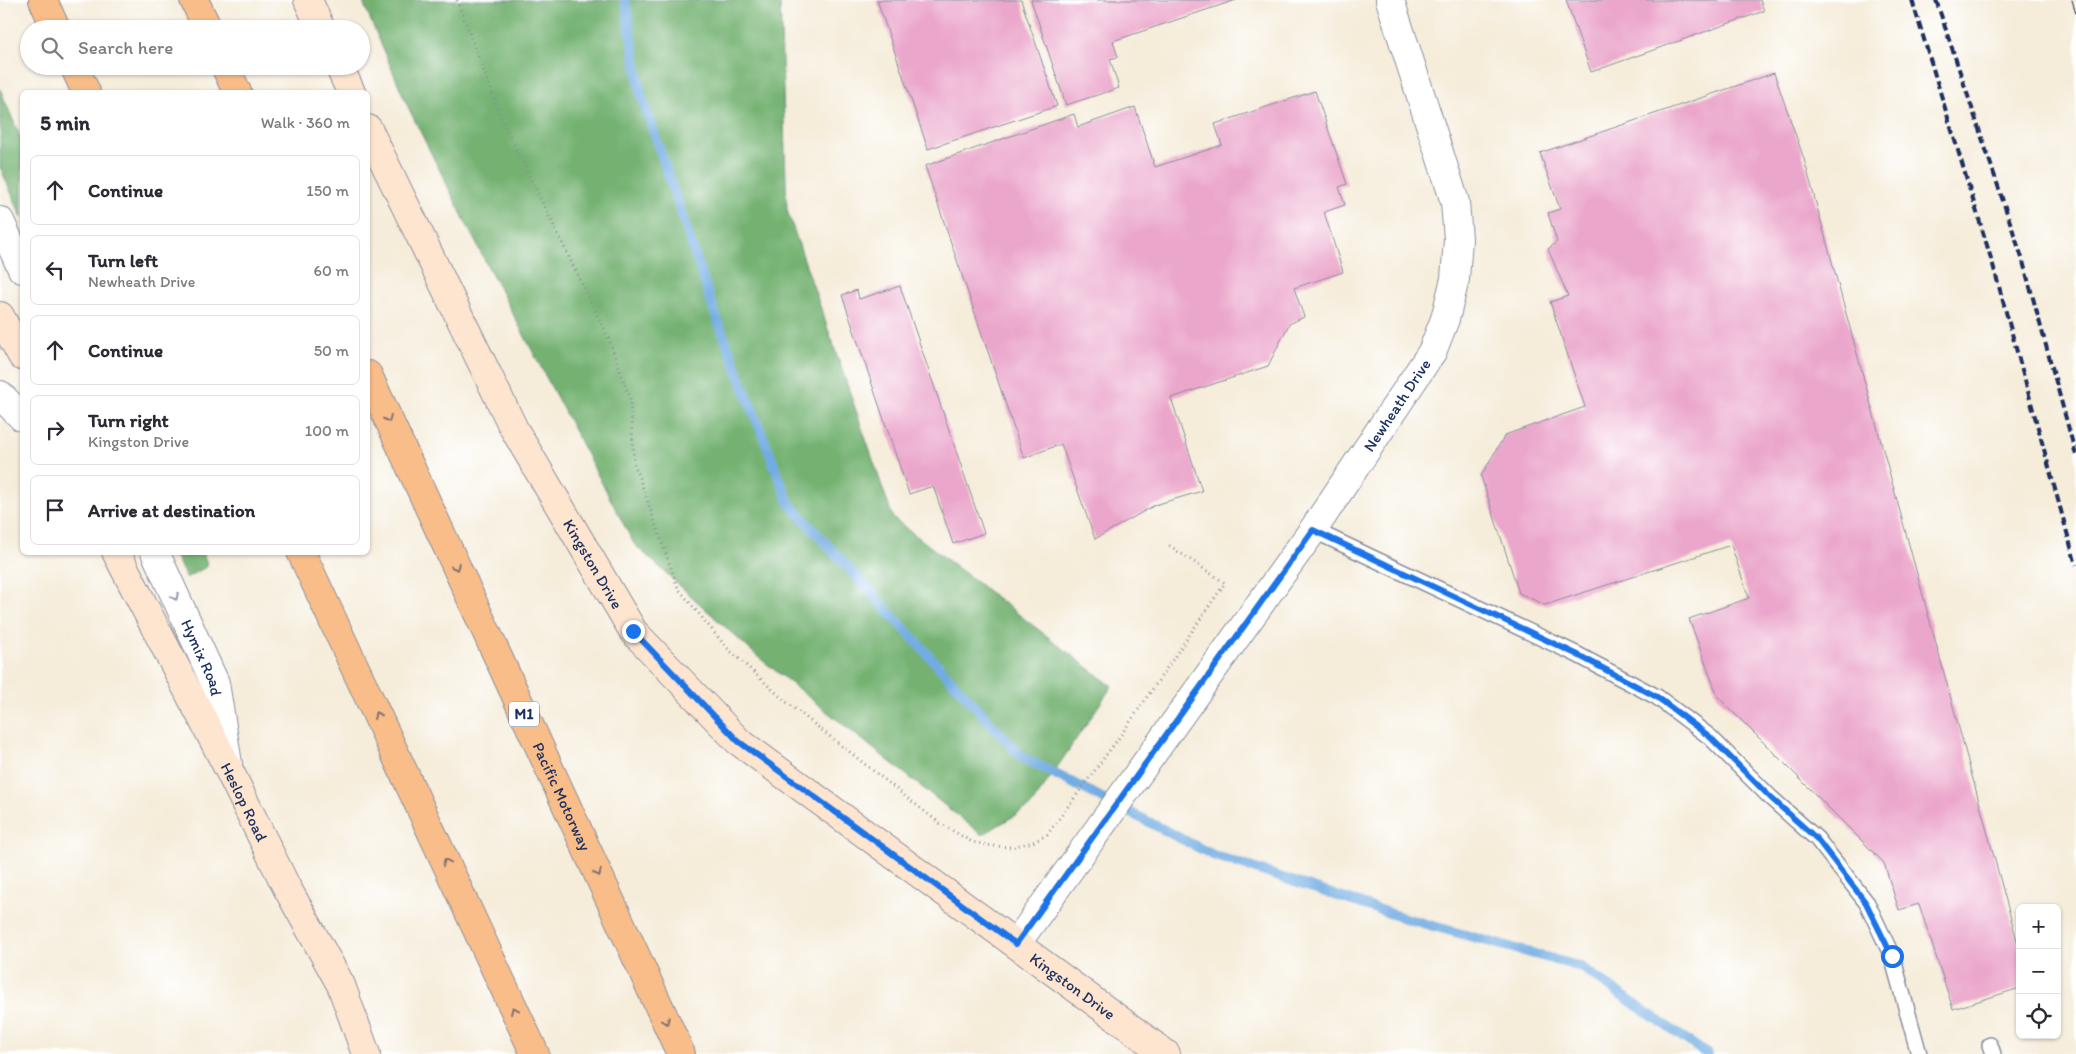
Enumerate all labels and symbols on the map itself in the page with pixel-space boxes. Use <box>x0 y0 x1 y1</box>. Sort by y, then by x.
street label: Newheath Drive <box>1359 355 1434 455</box>
one-way arrow <box>382 414 392 423</box>
street label: Kingston Drive <box>560 515 627 612</box>
one-way arrow <box>450 562 460 571</box>
one-way arrow <box>169 592 180 601</box>
street label: Hymix Road <box>178 616 226 698</box>
route end <box>622 620 645 643</box>
road number: M1 <box>509 702 539 726</box>
one-way arrow <box>372 711 383 720</box>
street label: Pacific Motorway <box>529 739 596 854</box>
street label: Heslop Road <box>217 759 272 845</box>
one-way arrow <box>442 859 452 868</box>
one-way arrow <box>591 868 602 877</box>
route start <box>1881 945 1904 968</box>
street label: Kingston Drive <box>1026 948 1119 1023</box>
one-way arrow <box>510 1006 521 1015</box>
one-way arrow <box>660 1015 670 1024</box>

